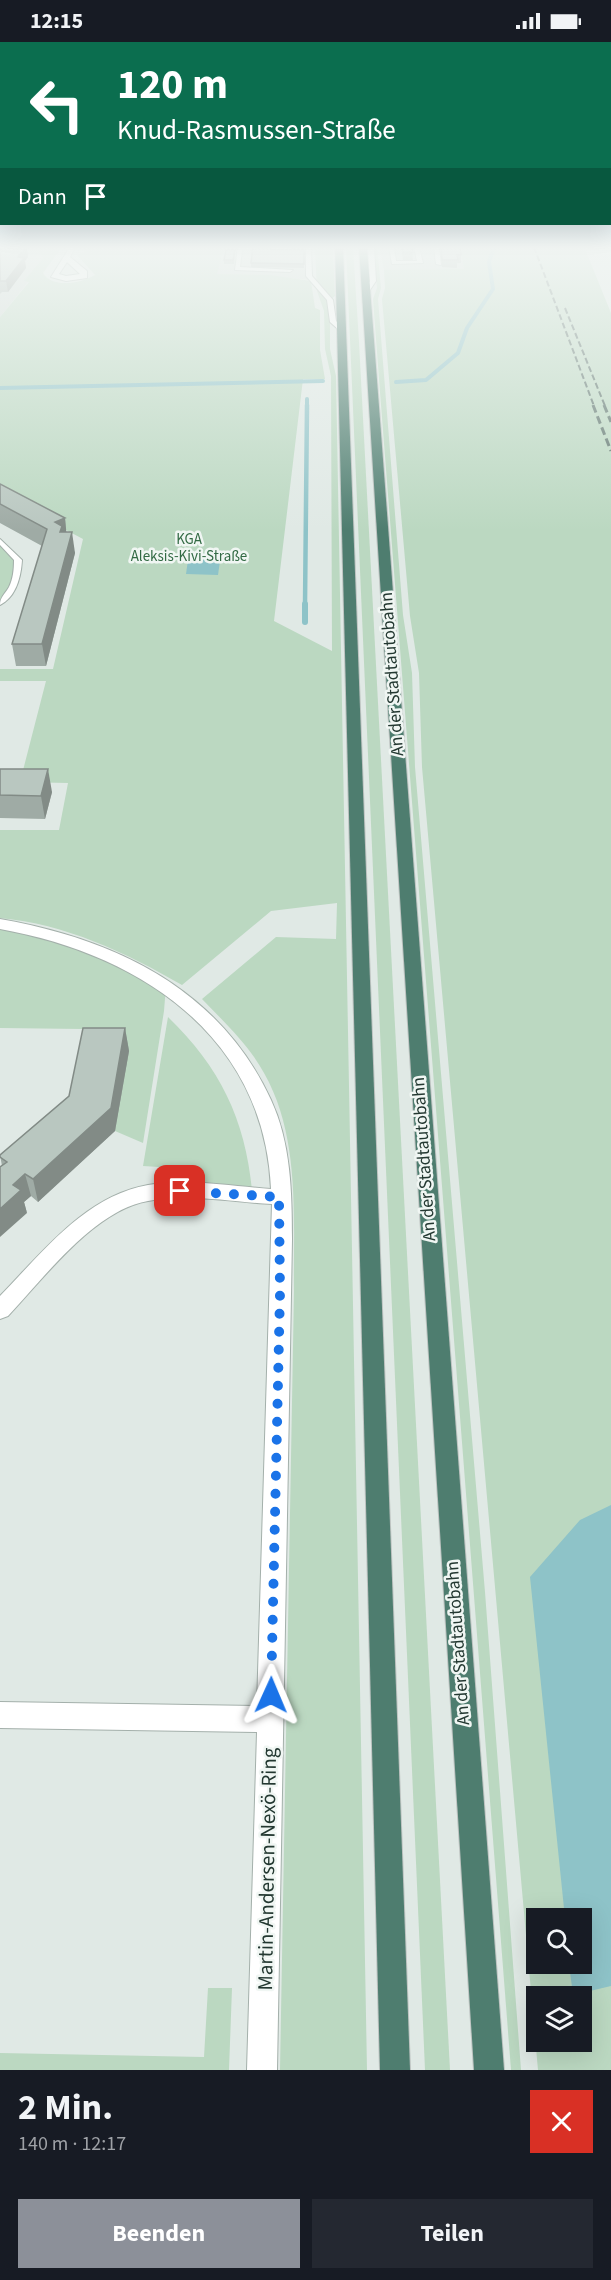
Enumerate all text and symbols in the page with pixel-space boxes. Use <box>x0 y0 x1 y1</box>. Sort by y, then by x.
text: 12:15 <box>30 5 83 37</box>
text: 120 m <box>117 55 228 115</box>
icon: left <box>18 66 96 144</box>
text: Knud-Rasmussen-Straße <box>117 111 396 150</box>
icon: arrive <box>79 180 112 213</box>
text: Dann <box>18 181 67 213</box>
park label: KGA Aleksis-Kivi-Straße <box>131 529 247 567</box>
street label: An der Stadtautobahn <box>374 591 410 757</box>
street label: An der Stadtautobahn <box>406 1076 442 1242</box>
pin <box>154 1165 205 1216</box>
icon: arrive <box>163 1174 196 1207</box>
street label: An der Stadtautobahn <box>440 1560 476 1726</box>
position arrow <box>239 1663 303 1727</box>
street label: Martin-Andersen-Nexö-Ring <box>250 1747 284 1991</box>
map controls <box>526 1908 592 2052</box>
button: search <box>526 1908 592 1974</box>
button: layers <box>526 1986 592 2052</box>
text: 2 Min. <box>18 2082 113 2133</box>
button: close <box>530 2090 593 2153</box>
text: 140 m · 12:17 <box>18 2130 126 2158</box>
button: Beenden <box>18 2199 300 2268</box>
button: Teilen <box>312 2199 593 2268</box>

